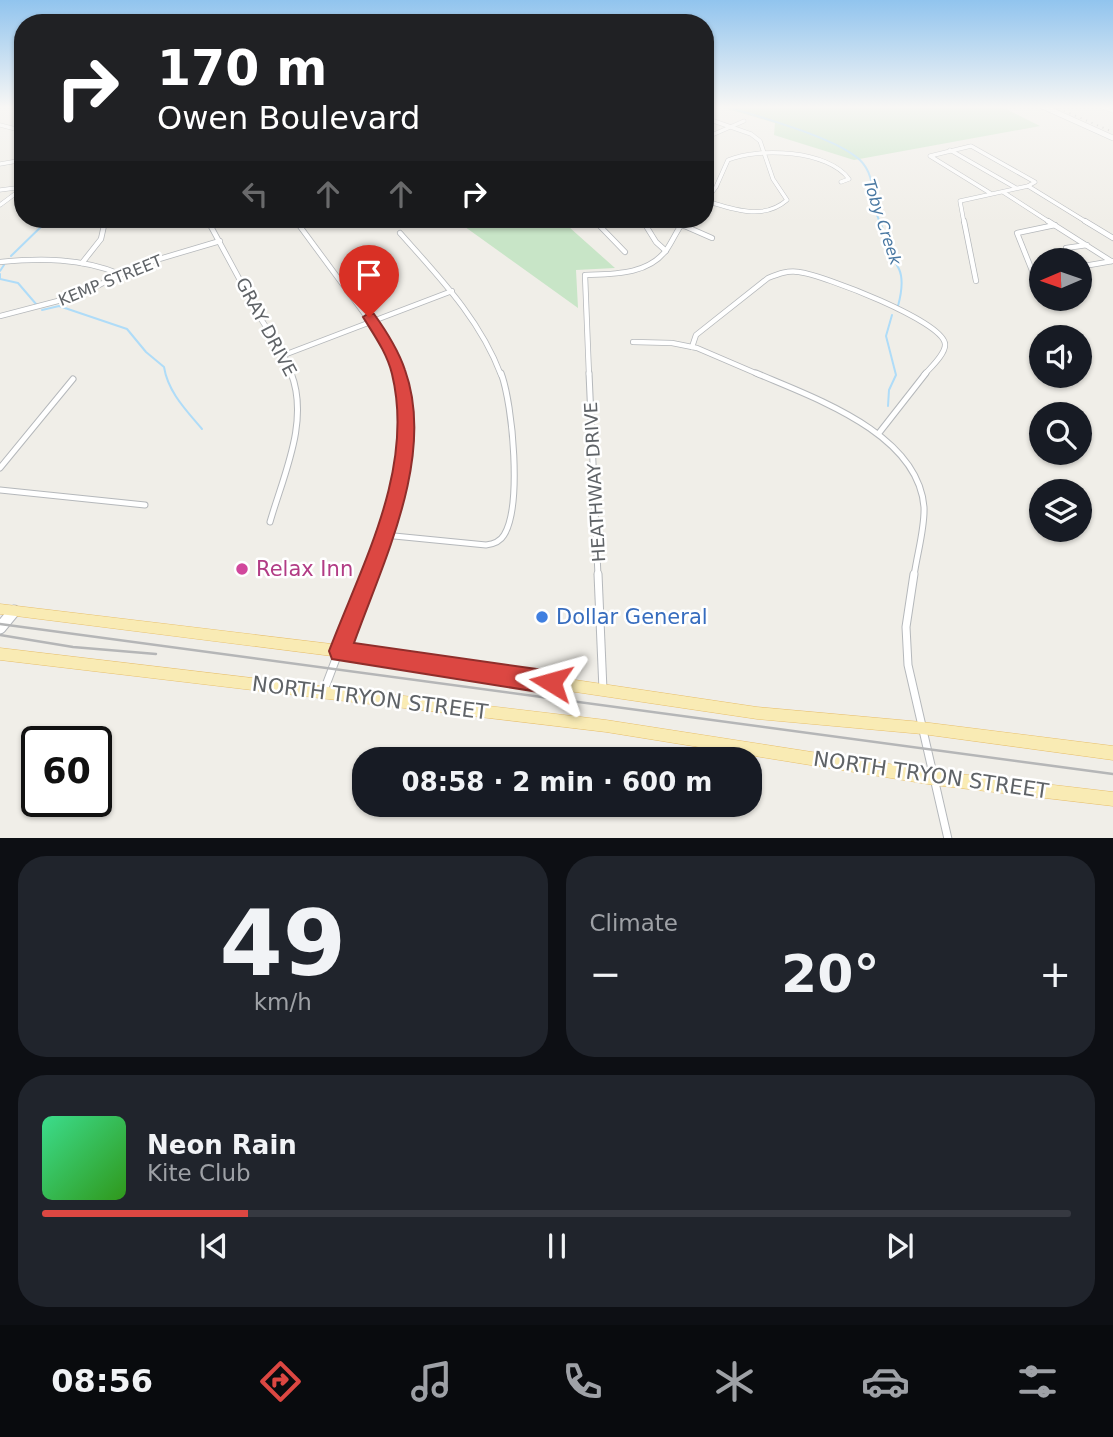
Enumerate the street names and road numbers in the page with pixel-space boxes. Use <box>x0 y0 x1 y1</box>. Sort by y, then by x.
street label: KEMP STREET <box>56 251 165 310</box>
street label: GRAY DRIVE <box>232 274 301 380</box>
street label: HEATHWAY DRIVE <box>580 402 609 563</box>
street label: NORTH TRYON STREET <box>251 672 489 724</box>
street label: NORTH TRYON STREET <box>812 747 1050 803</box>

